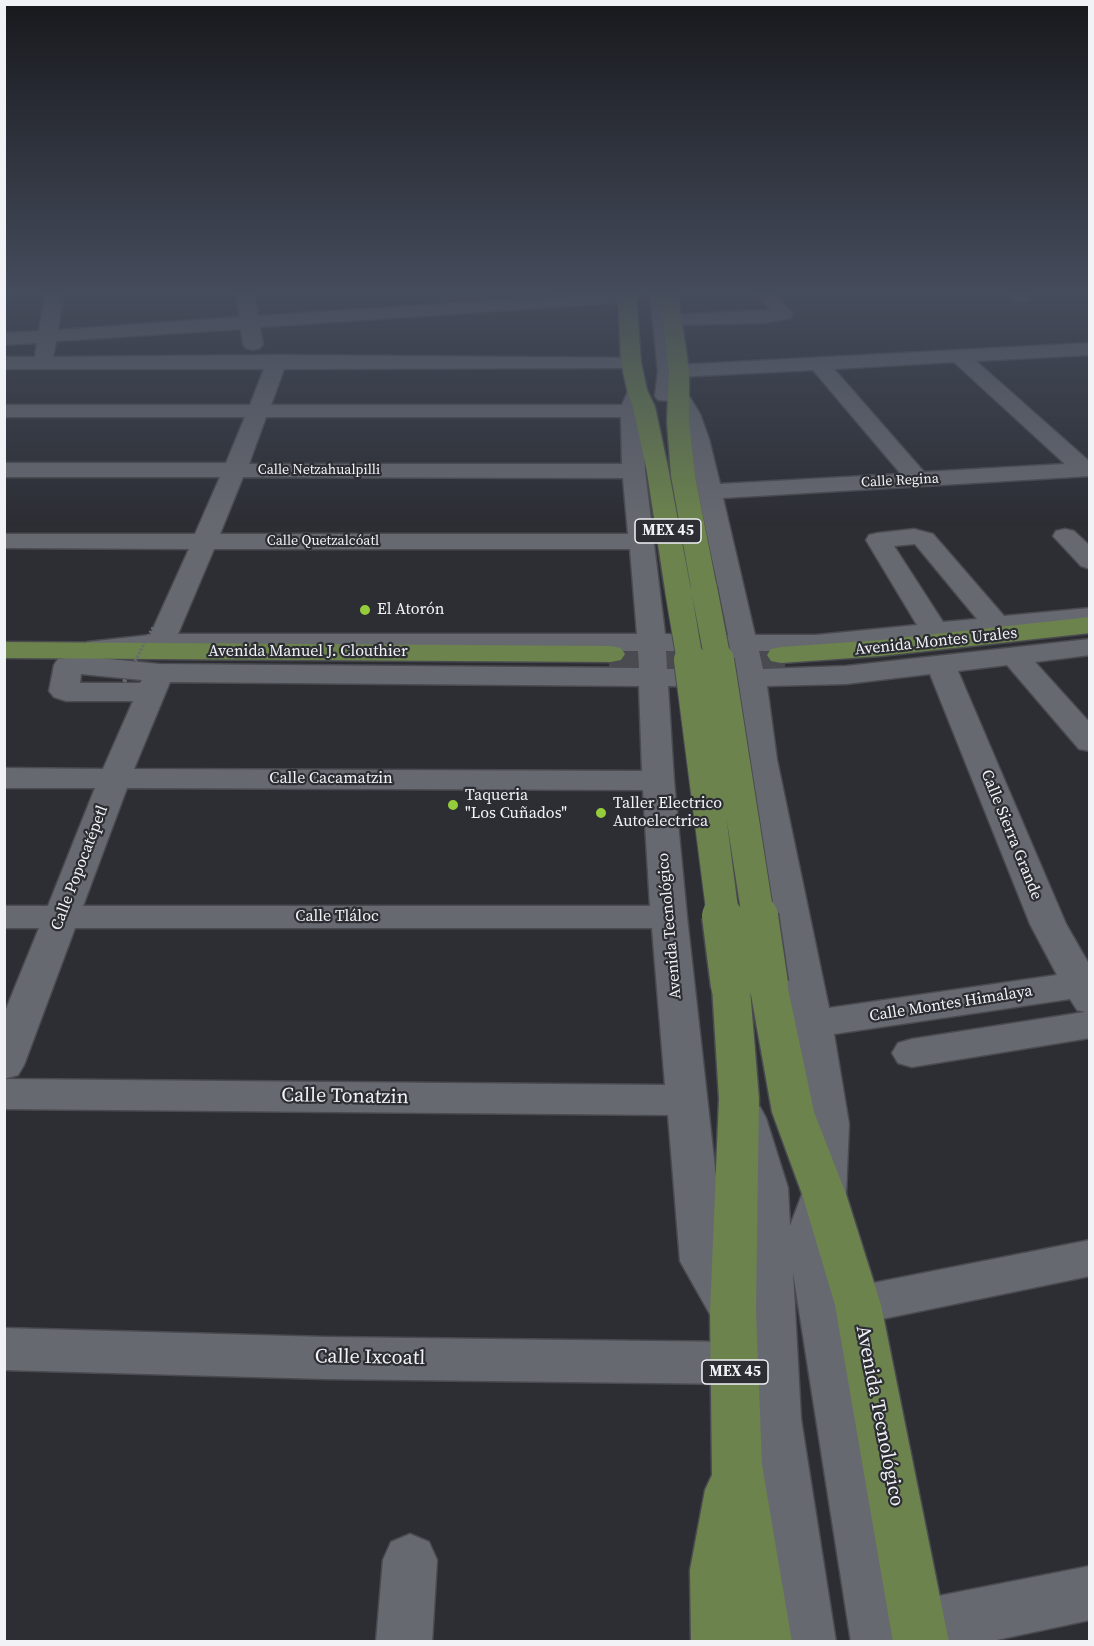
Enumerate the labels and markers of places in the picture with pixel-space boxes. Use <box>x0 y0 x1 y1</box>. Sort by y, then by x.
place label: El Atorón <box>377 600 445 620</box>
marker: El Atorón <box>358 603 372 617</box>
place label: Taqueria "Los Cuñados" <box>465 786 567 824</box>
place label: Taller Electrico Autoelectrica <box>613 794 722 832</box>
marker: Taqueria "Los Cuñados" <box>446 798 460 812</box>
marker: Taller Electrico Autoelectrica <box>594 806 608 820</box>

